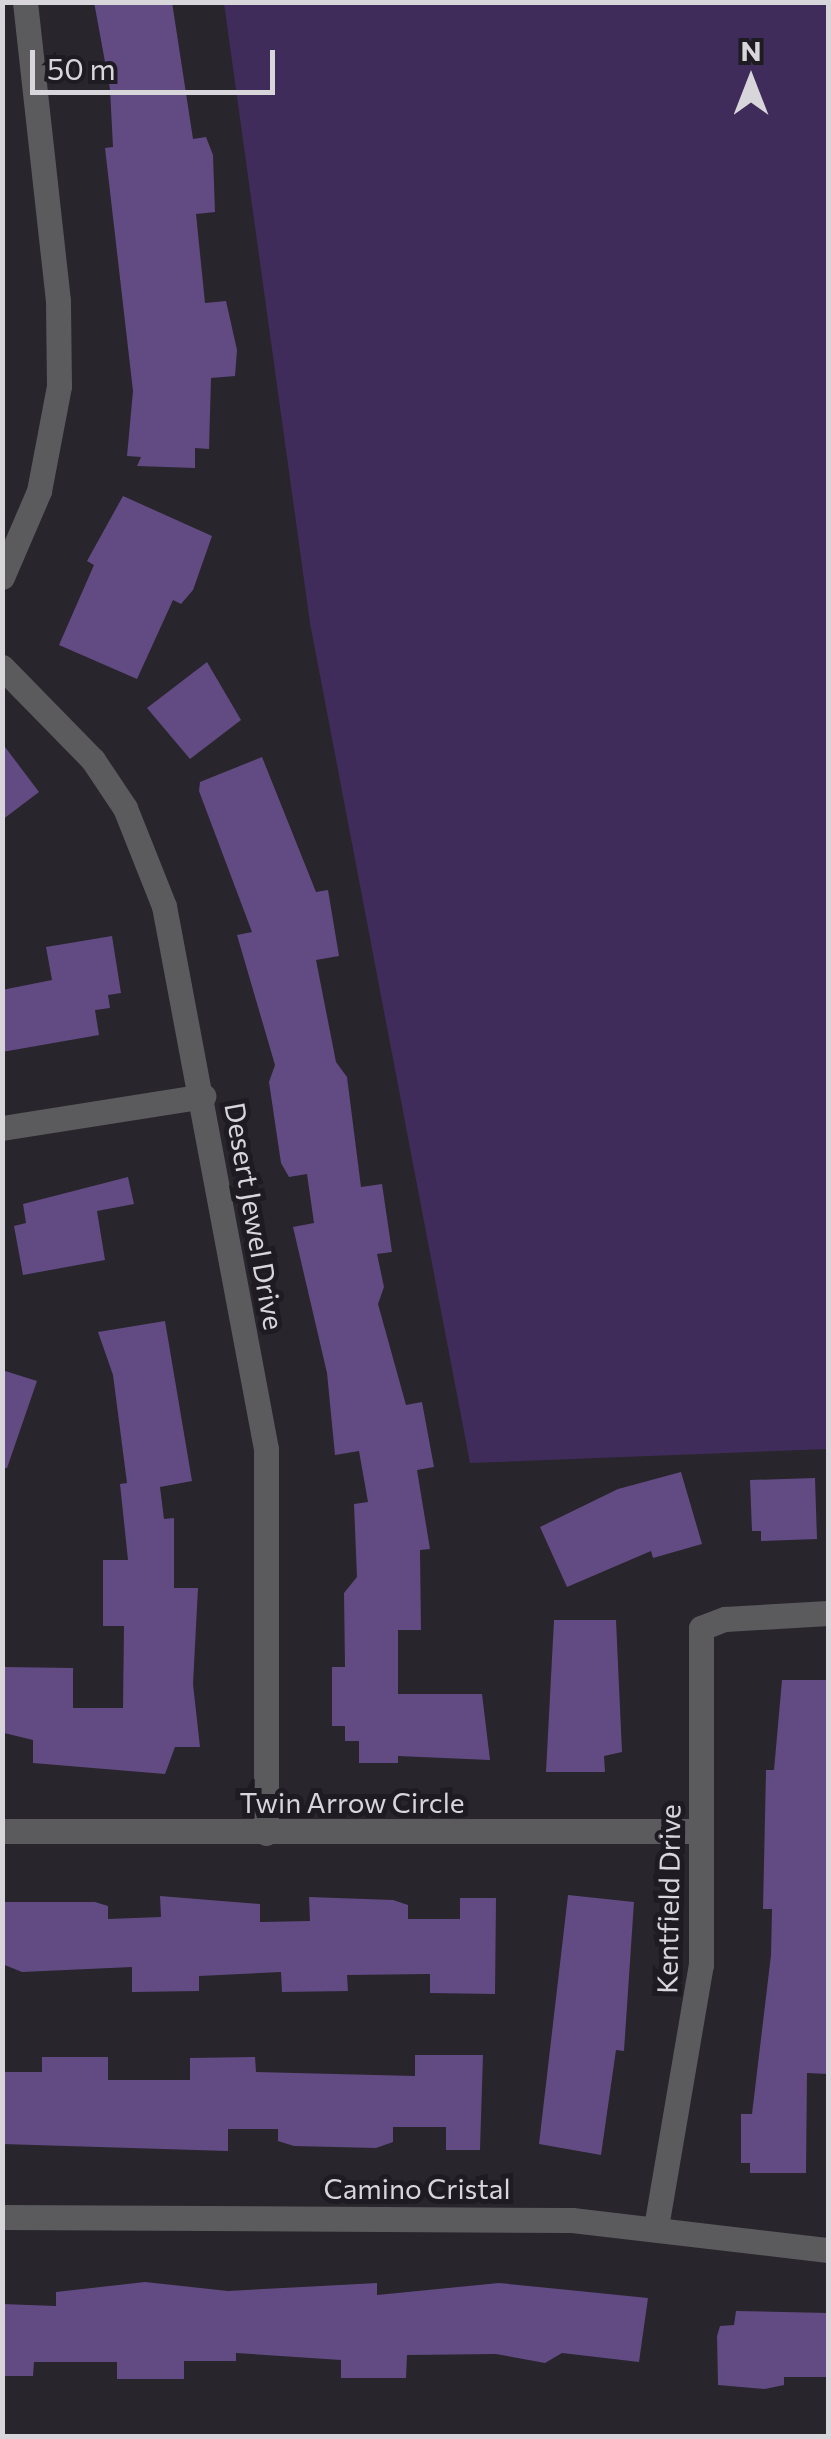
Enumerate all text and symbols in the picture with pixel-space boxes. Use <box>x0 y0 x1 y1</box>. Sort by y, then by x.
scale bar <box>35 30 280 92</box>
north arrow <box>701 30 801 130</box>
text: N <box>741 33 762 67</box>
text: 50 m <box>47 49 116 86</box>
street label: Desert Jewel Drive <box>218 1100 292 1332</box>
street label: Twin Arrow Circle <box>239 1785 465 1819</box>
street label: Kentfield Drive <box>650 1804 686 1994</box>
street label: Camino Cristal <box>323 2171 511 2205</box>

